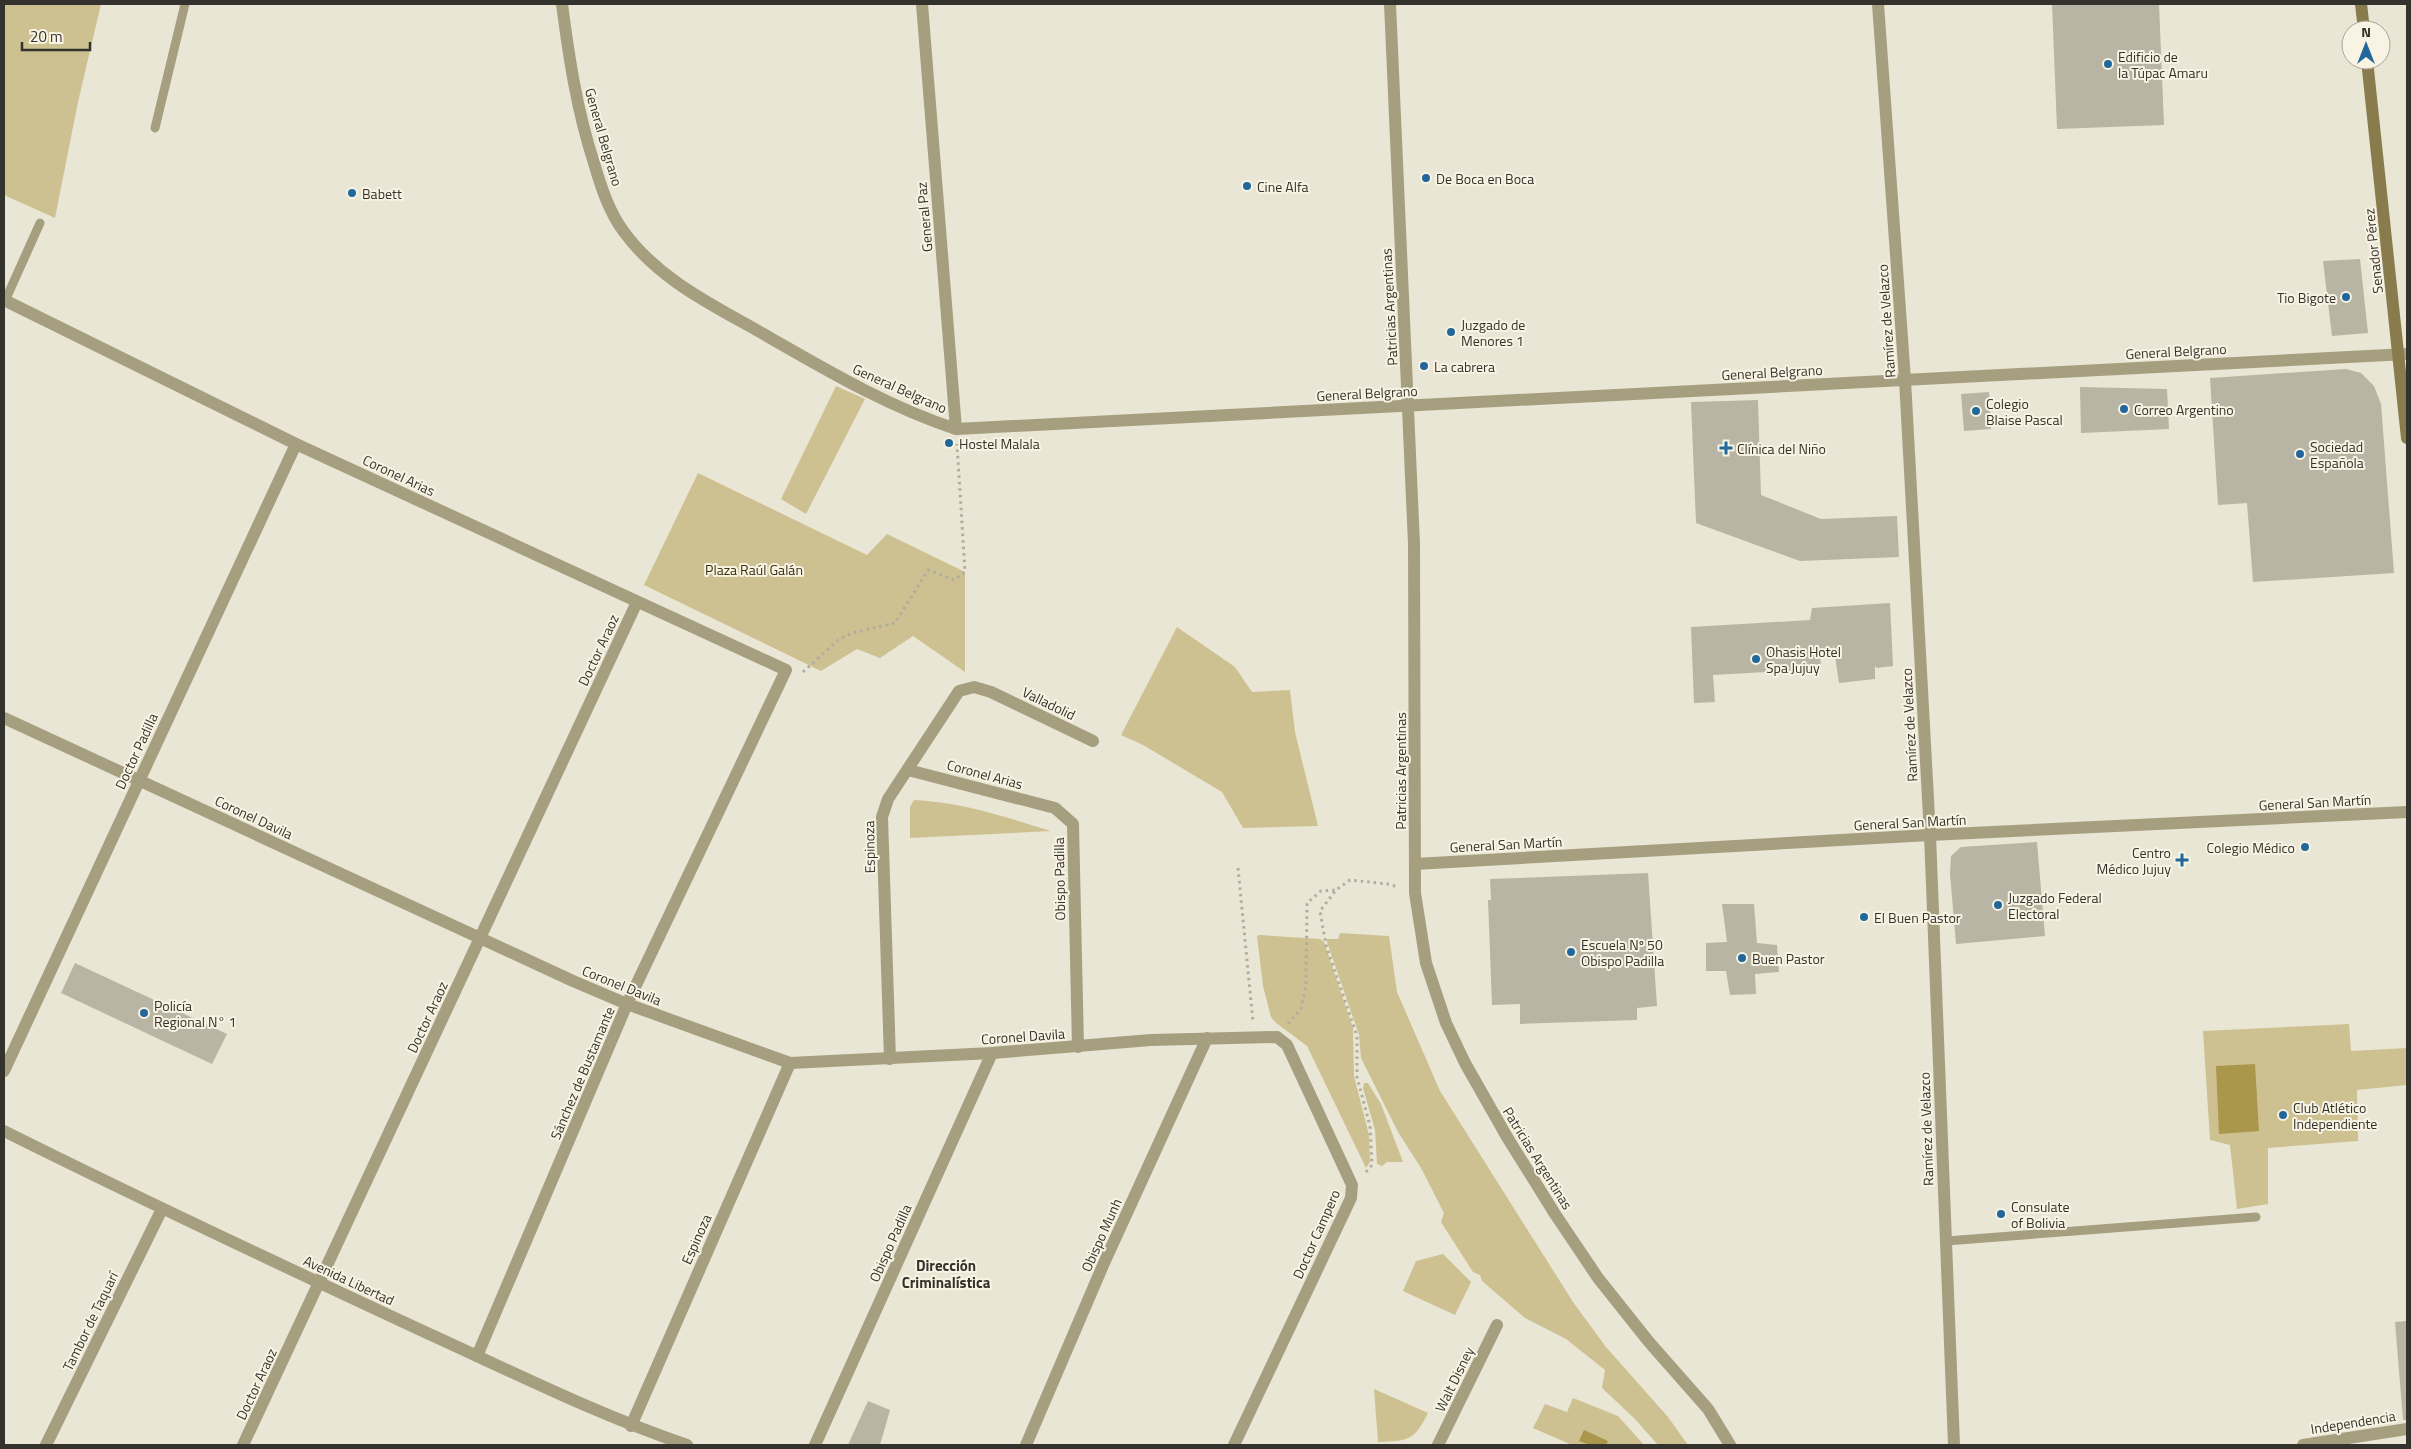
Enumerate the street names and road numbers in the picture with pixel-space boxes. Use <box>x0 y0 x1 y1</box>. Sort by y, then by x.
street label: General Belgrano <box>580 85 628 189</box>
street label: General Paz <box>910 181 938 253</box>
street label: Senador Pérez <box>2358 207 2388 295</box>
street label: Patricias Argentinas <box>1375 248 1403 366</box>
street label: Ramírez de Velazco <box>1872 263 1900 379</box>
street label: General Belgrano <box>2125 338 2227 364</box>
street label: General Belgrano <box>849 358 951 418</box>
street label: General Belgrano <box>1721 359 1823 385</box>
street label: General Belgrano <box>1316 380 1418 406</box>
street label: Coronel Arias <box>359 449 439 501</box>
street label: Doctor Araoz <box>572 611 624 689</box>
street label: Ramírez de Velazco <box>1896 668 1922 782</box>
street label: Valladolid <box>1019 681 1079 725</box>
street label: Doctor Padilla <box>109 709 163 793</box>
street label: Patricias Argentinas <box>1390 712 1411 830</box>
street label: Coronel Arias <box>945 754 1025 794</box>
street label: General San Martín <box>2258 789 2372 815</box>
street label: Coronel Davila <box>212 790 296 844</box>
street label: General San Martín <box>1853 809 1967 835</box>
street label: Espinoza <box>858 820 880 874</box>
street label: General San Martín <box>1449 831 1563 857</box>
street label: Obispo Padilla <box>1048 837 1070 921</box>
street label: Coronel Davila <box>579 960 665 1010</box>
street label: Doctor Araoz <box>401 978 453 1056</box>
street label: Sánchez de Bustamante <box>544 1003 620 1143</box>
street label: Coronel Davila <box>980 1023 1066 1049</box>
street label: Ramírez de Velazco <box>1914 1072 1938 1186</box>
street label: Patricias Argentinas <box>1498 1103 1578 1213</box>
street label: Doctor Campero <box>1287 1186 1345 1282</box>
street label: Obispo Munh <box>1075 1195 1127 1275</box>
street label: Obispo Padilla <box>863 1201 917 1285</box>
street label: Espinoza <box>676 1211 716 1267</box>
street label: Avenida Libertad <box>300 1250 398 1310</box>
street label: Tambor de Taquarí <box>57 1267 123 1374</box>
street label: Walt Disney <box>1429 1343 1479 1415</box>
street label: Doctor Araoz <box>230 1345 282 1423</box>
street label: Independencia <box>2309 1405 2397 1439</box>

